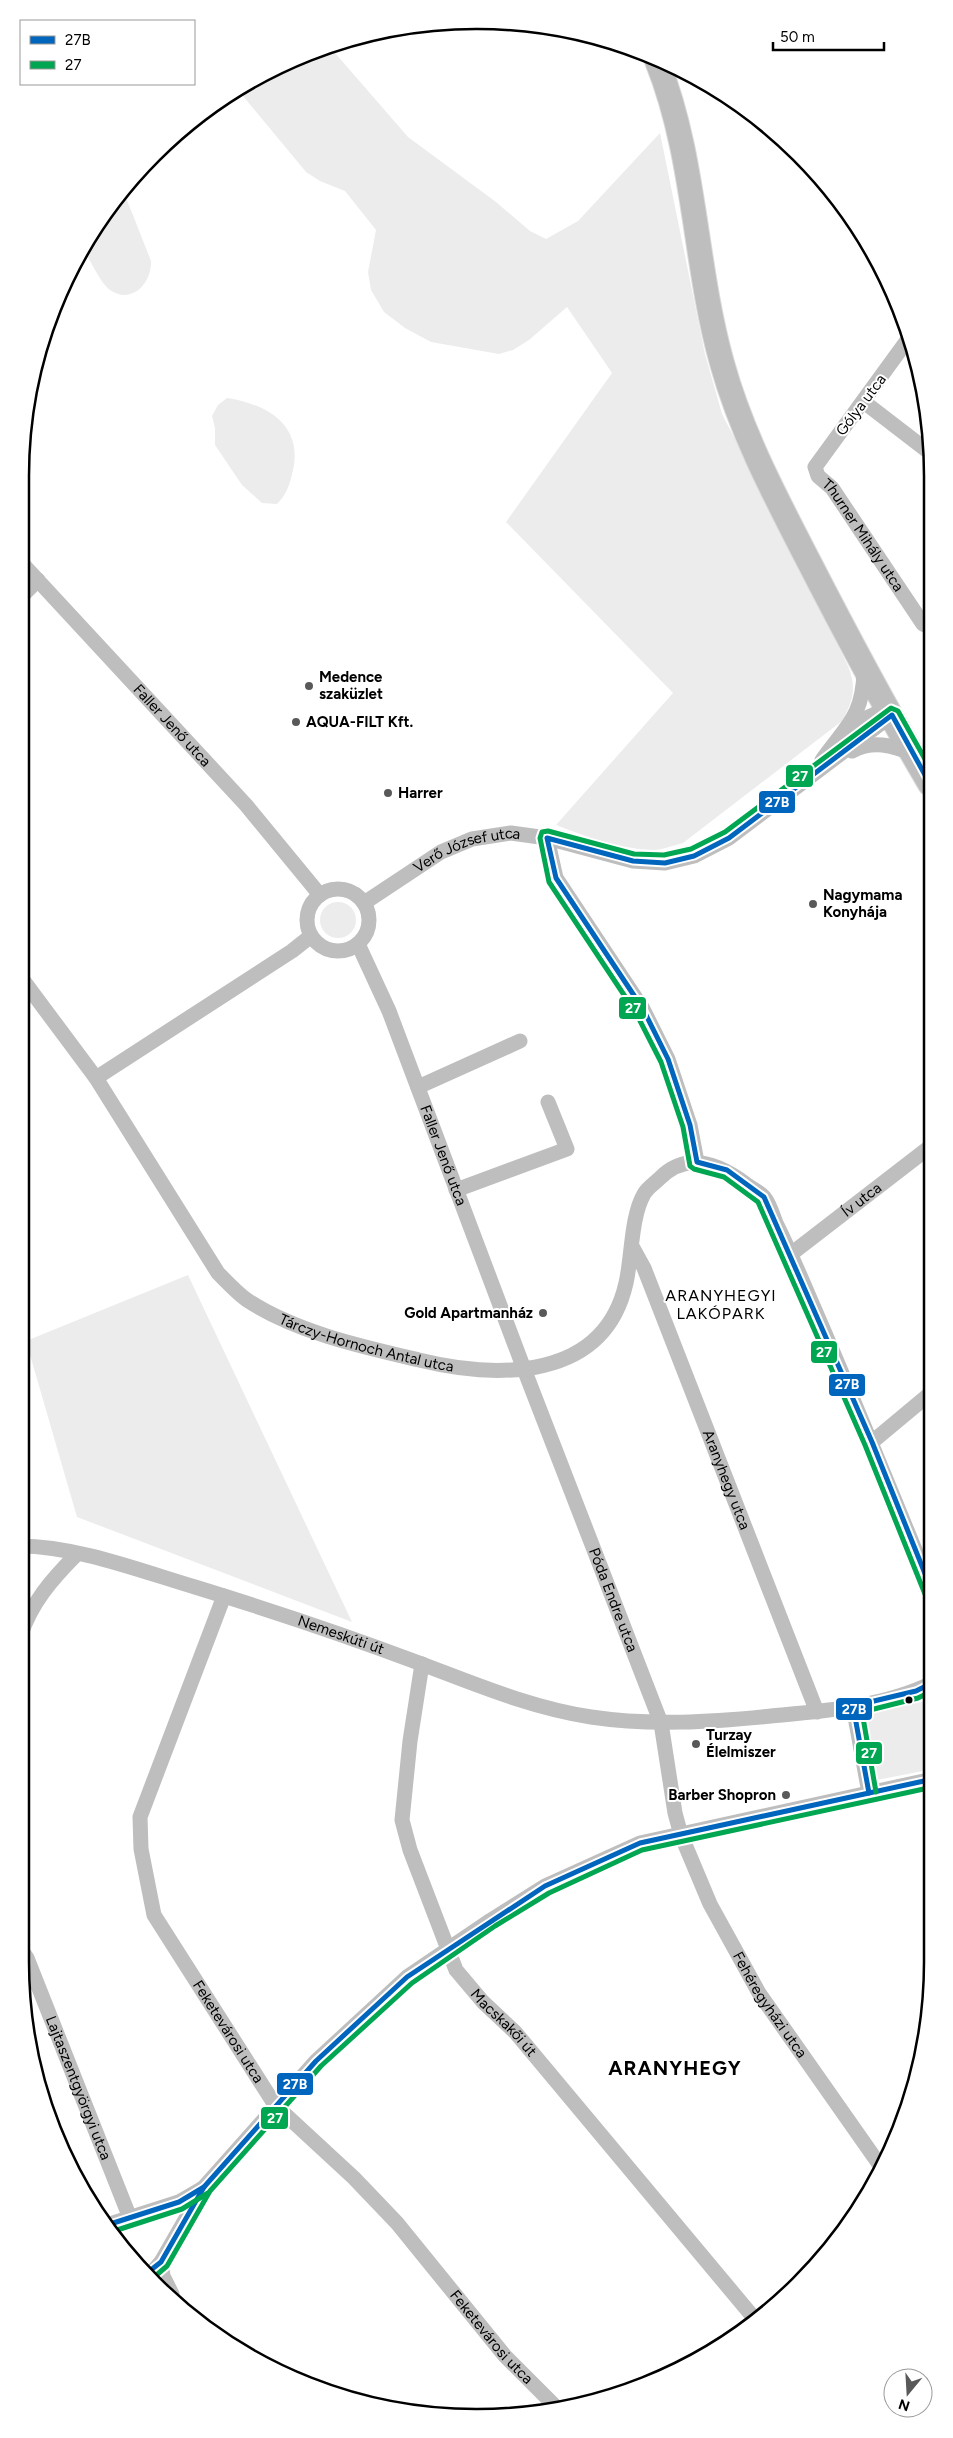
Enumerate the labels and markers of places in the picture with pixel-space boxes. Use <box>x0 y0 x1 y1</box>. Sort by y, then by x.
place label: Medence szaküzlet <box>319 668 383 703</box>
marker: Medence szaküzlet <box>303 680 315 692</box>
place label: AQUA-FILT Kft. <box>306 713 414 731</box>
marker: AQUA-FILT Kft. <box>290 716 302 728</box>
place label: Harrer <box>398 784 443 802</box>
marker: Harrer <box>382 787 394 799</box>
place label: Nagymama Konyhája <box>823 886 902 921</box>
marker: Nagymama Konyhája <box>807 898 819 910</box>
place label: Gold Apartmanház <box>404 1304 533 1322</box>
marker: Gold Apartmanház <box>537 1307 549 1319</box>
unlabelled marker <box>904 1695 914 1705</box>
place label: Turzay Élelmiszer <box>706 1726 776 1761</box>
marker: Turzay Élelmiszer <box>690 1738 702 1750</box>
place label: Barber Shopron <box>668 1786 776 1804</box>
marker: Barber Shopron <box>780 1789 792 1801</box>

